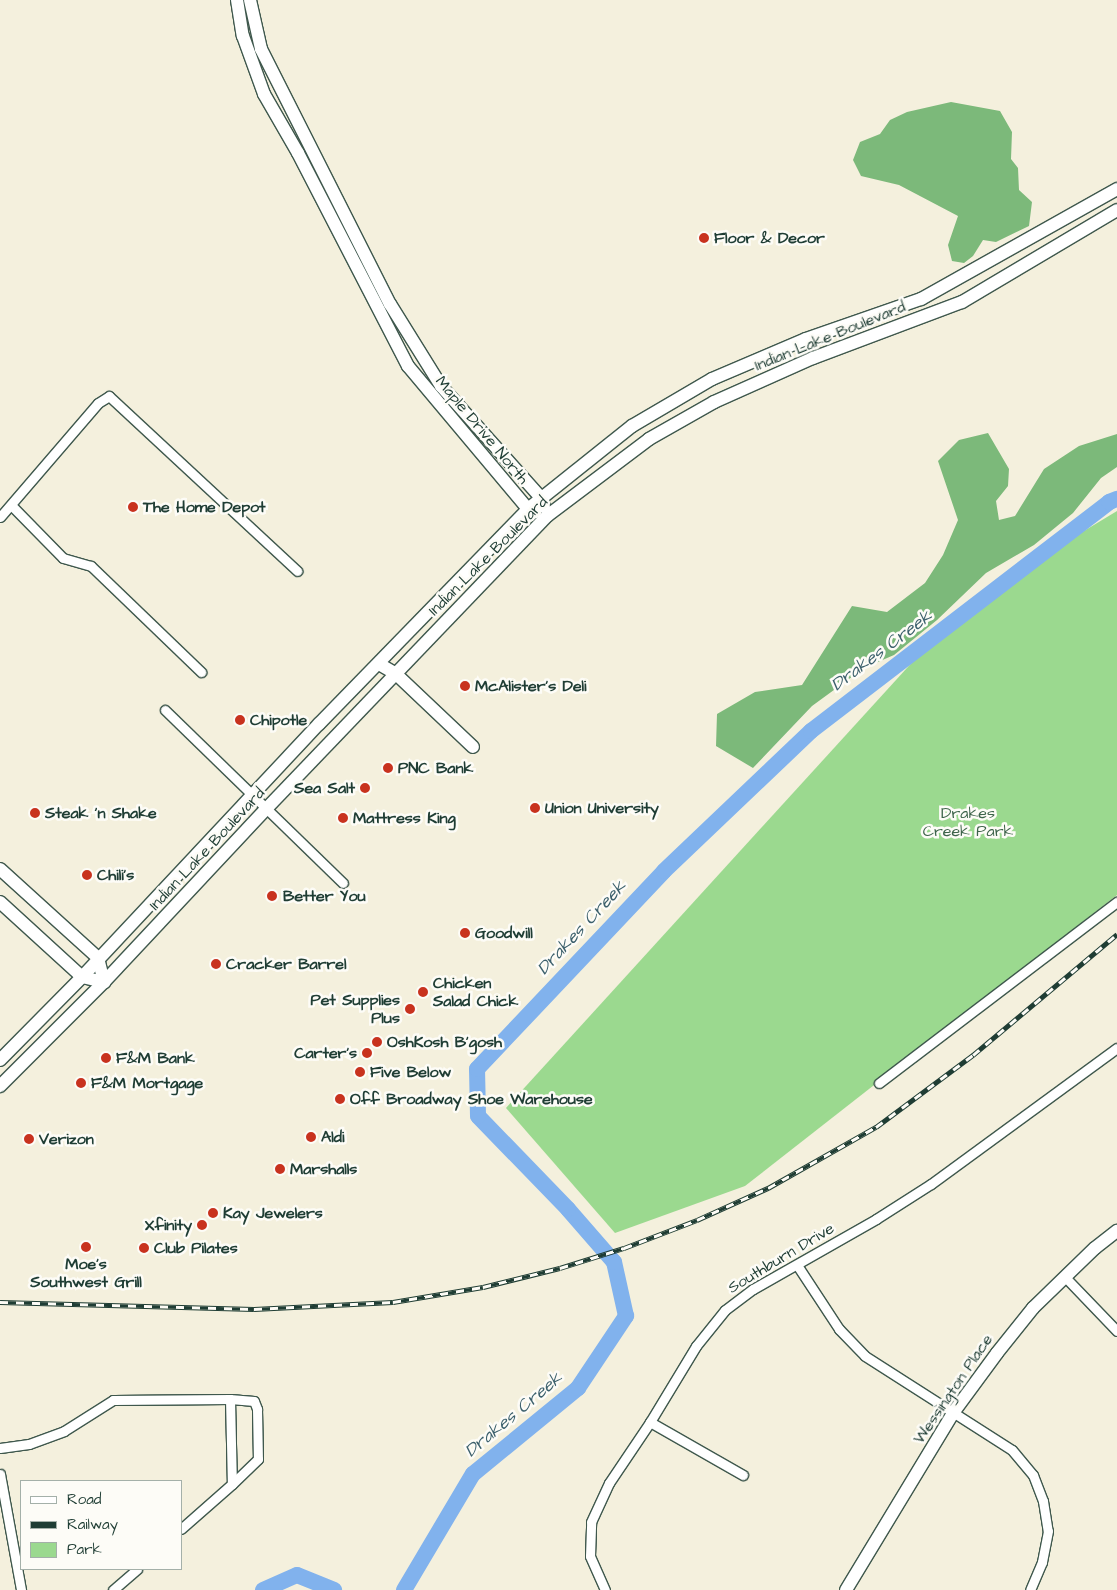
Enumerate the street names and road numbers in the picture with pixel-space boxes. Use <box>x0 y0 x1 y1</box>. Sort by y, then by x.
street label: Indian Lake Boulevard <box>752 297 908 375</box>
street label: Maple Drive North <box>431 372 533 488</box>
street label: Indian Lake Boulevard <box>424 492 552 620</box>
street label: Indian Lake Boulevard <box>145 784 269 914</box>
street label: Southburn Drive <box>724 1219 838 1297</box>
street label: Wessington Place <box>909 1331 997 1447</box>

